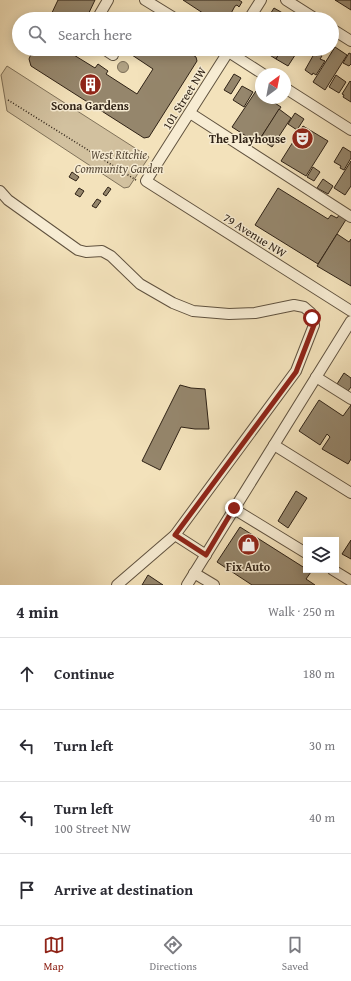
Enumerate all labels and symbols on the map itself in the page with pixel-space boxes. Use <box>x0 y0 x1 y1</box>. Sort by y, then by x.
street label: 101 Street NW <box>158 63 210 133</box>
north arrow <box>255 68 291 104</box>
building icon: Scona Gardens <box>77 71 103 97</box>
place label: Scona Gardens <box>51 97 129 114</box>
theatre icon: The Playhouse <box>289 125 315 151</box>
place label: The Playhouse <box>209 130 286 147</box>
park label: West Ritchie Community Garden <box>75 146 163 177</box>
street label: 79 Avenue NW <box>220 209 291 262</box>
route start <box>303 309 321 327</box>
route end <box>225 499 243 517</box>
shop icon: Fix Auto <box>235 532 261 558</box>
place label: Fix Auto <box>226 558 271 575</box>

